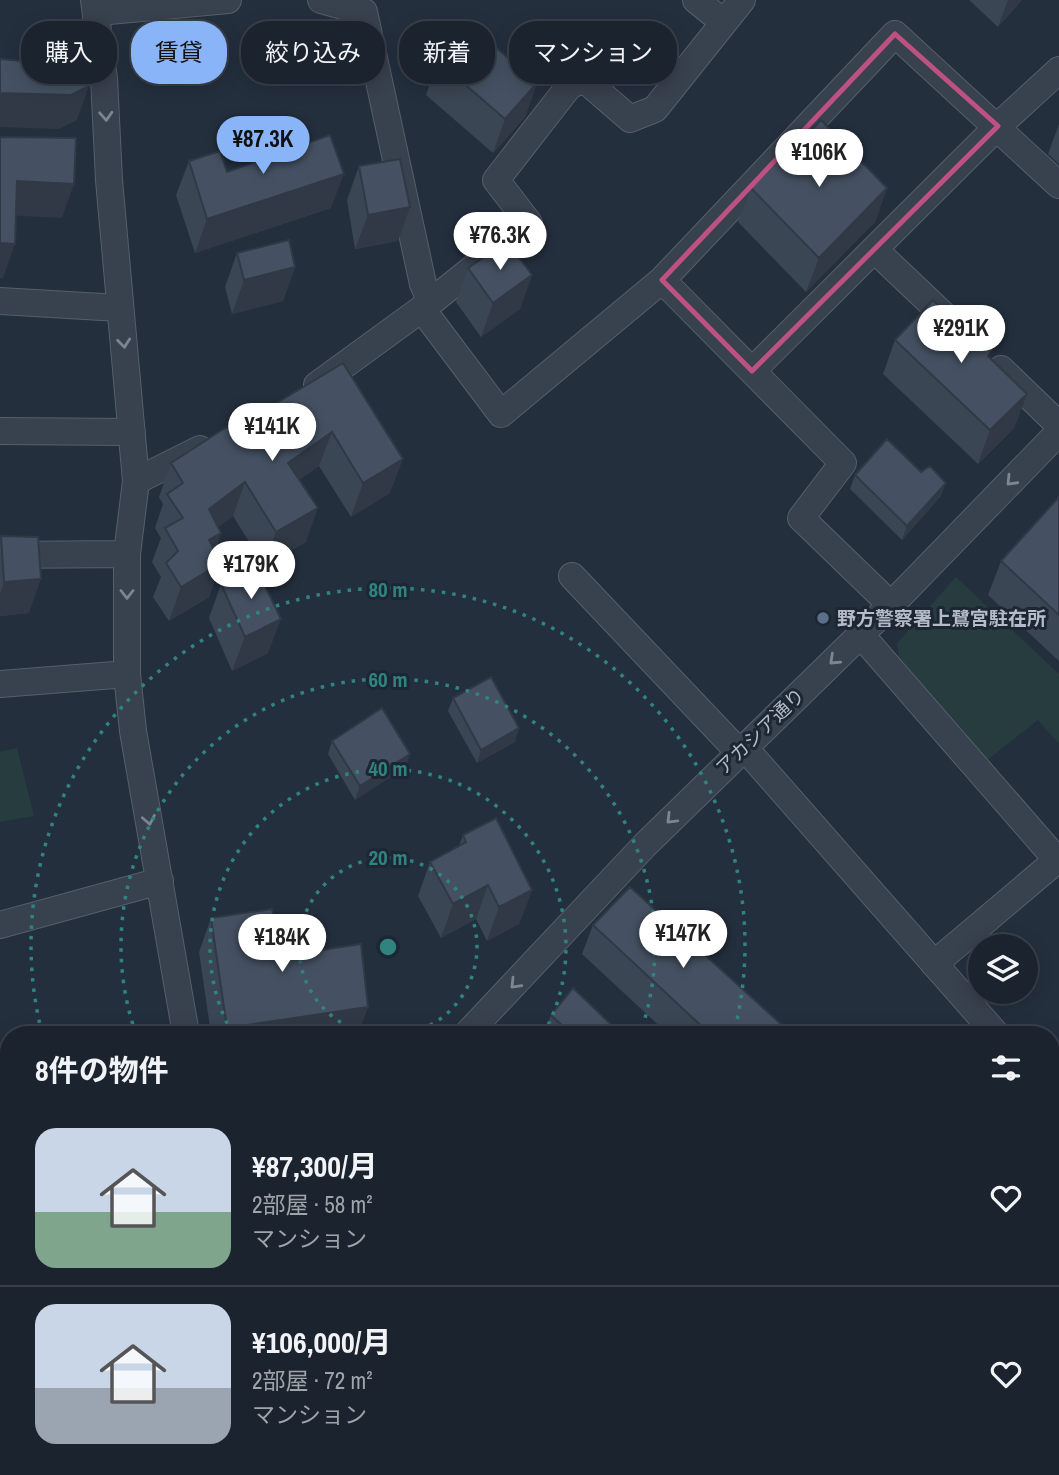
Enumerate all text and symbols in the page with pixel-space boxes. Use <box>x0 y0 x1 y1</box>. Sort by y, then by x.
chip: 購入 <box>21 21 117 84</box>
chip: 賃貸 <box>131 21 227 84</box>
chip: 絞り込み <box>241 21 385 84</box>
chip: 新着 <box>399 21 495 84</box>
chip: マンション <box>509 21 677 84</box>
one-way arrow <box>98 111 113 122</box>
pin: ¥87.3K <box>206 116 320 176</box>
text: ¥87.3K <box>233 123 293 154</box>
pin: ¥106K <box>770 130 868 189</box>
text: ¥106K <box>791 136 847 167</box>
pin: ¥76.3K <box>443 212 557 272</box>
text: ¥76.3K <box>470 219 530 250</box>
pin: ¥291K <box>912 306 1010 365</box>
text: ¥291K <box>933 312 989 343</box>
one-way arrow <box>116 338 131 349</box>
pin: ¥141K <box>223 404 321 463</box>
text: ¥141K <box>244 410 300 441</box>
one-way arrow <box>1007 473 1020 486</box>
pin: ¥179K <box>202 542 300 601</box>
text: ¥179K <box>223 548 279 579</box>
text: 80 m <box>368 575 408 604</box>
one-way arrow <box>119 589 135 600</box>
place label: 野方警察署上鷺宮駐在所 <box>837 605 1046 631</box>
marker: 野方警察署上鷺宮駐在所 <box>815 610 831 626</box>
one-way arrow <box>829 652 842 665</box>
text: 60 m <box>368 665 408 694</box>
street label: アカシア通り <box>710 682 810 780</box>
text: 40 m <box>368 754 408 783</box>
one-way arrow <box>667 811 679 823</box>
one-way arrow <box>141 814 156 826</box>
text: 20 m <box>368 843 408 872</box>
pin: ¥147K <box>634 911 732 970</box>
pin: ¥184K <box>233 914 331 974</box>
text: ¥147K <box>655 917 711 948</box>
text: ¥184K <box>254 921 310 952</box>
map controls <box>968 934 1038 1004</box>
button: layers <box>968 934 1038 1004</box>
centre of rings <box>376 935 400 959</box>
one-way arrow <box>510 976 523 989</box>
icon: filters <box>987 1049 1025 1087</box>
text: 8件の物件 <box>35 1050 169 1090</box>
text: ¥87,300/月 <box>252 1146 378 1186</box>
icon: home <box>91 1156 175 1240</box>
icon: heart <box>987 1179 1025 1217</box>
text: 2部屋 · 58 m² <box>252 1189 372 1220</box>
text: マンション <box>252 1223 367 1254</box>
text: ¥106,000/月 <box>252 1322 391 1362</box>
icon: home <box>91 1332 175 1416</box>
icon: heart <box>987 1355 1025 1393</box>
text: 2部屋 · 72 m² <box>252 1365 372 1396</box>
text: マンション <box>252 1399 367 1430</box>

